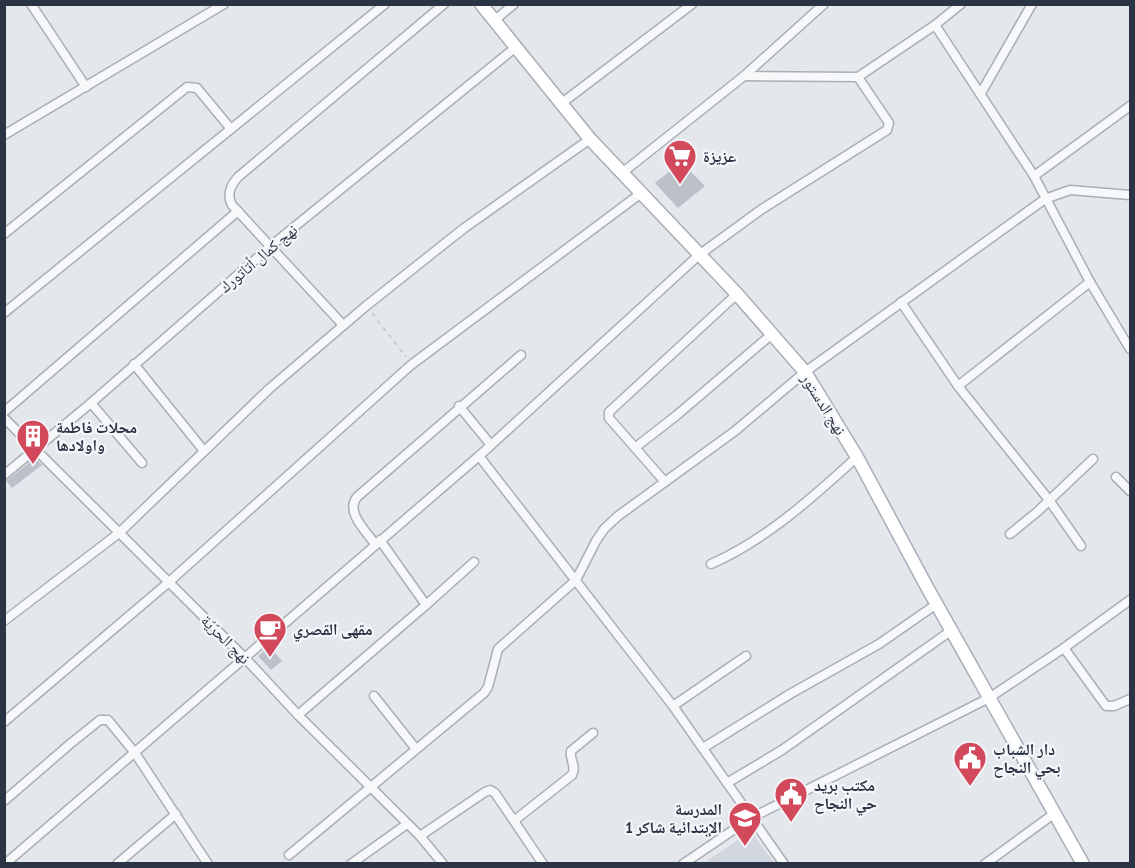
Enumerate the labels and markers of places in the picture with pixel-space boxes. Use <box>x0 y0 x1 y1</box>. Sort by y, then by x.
supermarket icon: عزيزة <box>662 138 698 185</box>
place label: عزيزة <box>703 146 736 166</box>
place label: محلات فاطمة واولادها <box>56 417 137 455</box>
building icon: محلات فاطمة واولادها <box>15 418 51 465</box>
cafe icon: مقهى القصري <box>252 611 288 658</box>
place label: مقهى القصري <box>293 619 372 642</box>
place label: دار الشباب بحي النجاح <box>993 739 1061 780</box>
public building icon: دار الشباب بحي النجاح <box>952 740 988 787</box>
place label: مكتب بريد حي النجاح <box>814 775 877 816</box>
public building icon: مكتب بريد حي النجاح <box>773 776 809 823</box>
place label: المدرسة الإبتدائية شاكر 1 <box>625 799 722 837</box>
school or university icon: المدرسة الإبتدائية شاكر 1 <box>727 800 763 847</box>

